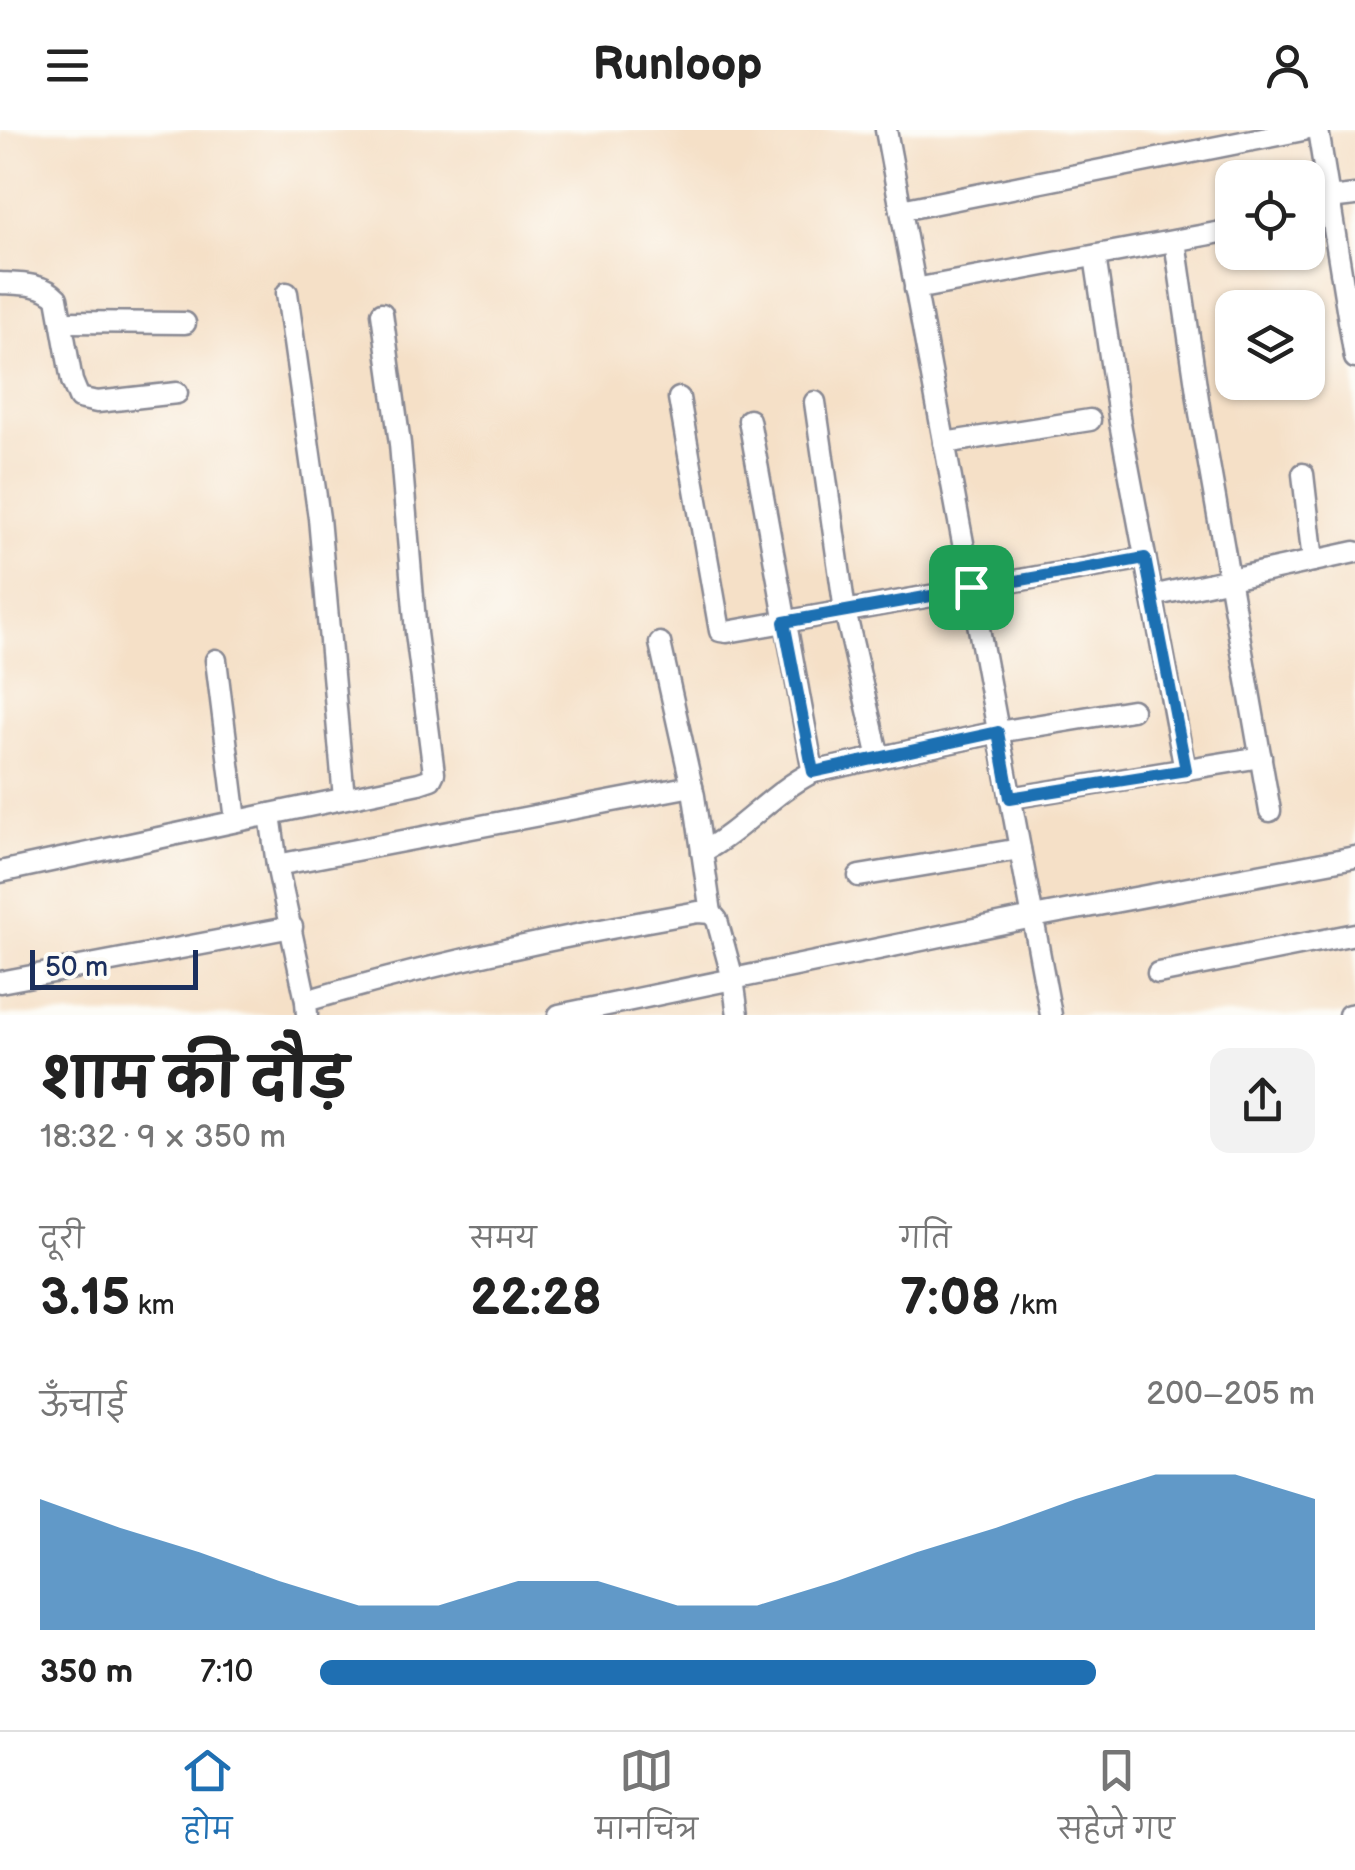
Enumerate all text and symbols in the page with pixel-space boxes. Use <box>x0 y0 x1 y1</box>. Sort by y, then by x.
icon: menu <box>40 38 95 93</box>
text: Runloop <box>593 38 762 93</box>
icon: person <box>1260 38 1315 93</box>
map controls <box>1215 160 1325 400</box>
button: locate <box>1215 160 1325 270</box>
button: layers <box>1215 290 1325 400</box>
pin <box>929 545 1014 630</box>
icon: arrive <box>944 560 999 615</box>
scale bar <box>30 945 198 990</box>
text: 50 m <box>45 951 108 984</box>
text: शाम की दौड़ <box>40 1047 348 1114</box>
button: share <box>1210 1048 1315 1153</box>
text: 18:32 · 9 × 350 m <box>40 1118 286 1157</box>
text: दूरी <box>40 1223 84 1256</box>
text: समय <box>470 1223 537 1256</box>
text: गति <box>900 1223 951 1256</box>
text: 3.15 <box>40 1269 130 1329</box>
text: 22:28 <box>470 1269 602 1329</box>
text: 7:08 <box>900 1269 1001 1329</box>
text: km <box>130 1289 175 1322</box>
text: /km <box>1001 1289 1058 1322</box>
text: 200–205 m <box>1146 1375 1315 1414</box>
text: ऊँचाई <box>40 1387 126 1426</box>
text: 350 m <box>40 1653 133 1692</box>
text: 7:10 <box>200 1653 253 1692</box>
tab: होम <box>180 1743 235 1860</box>
tab: मानचित्र <box>595 1743 698 1860</box>
tab: सहेजे गए <box>1058 1743 1175 1860</box>

